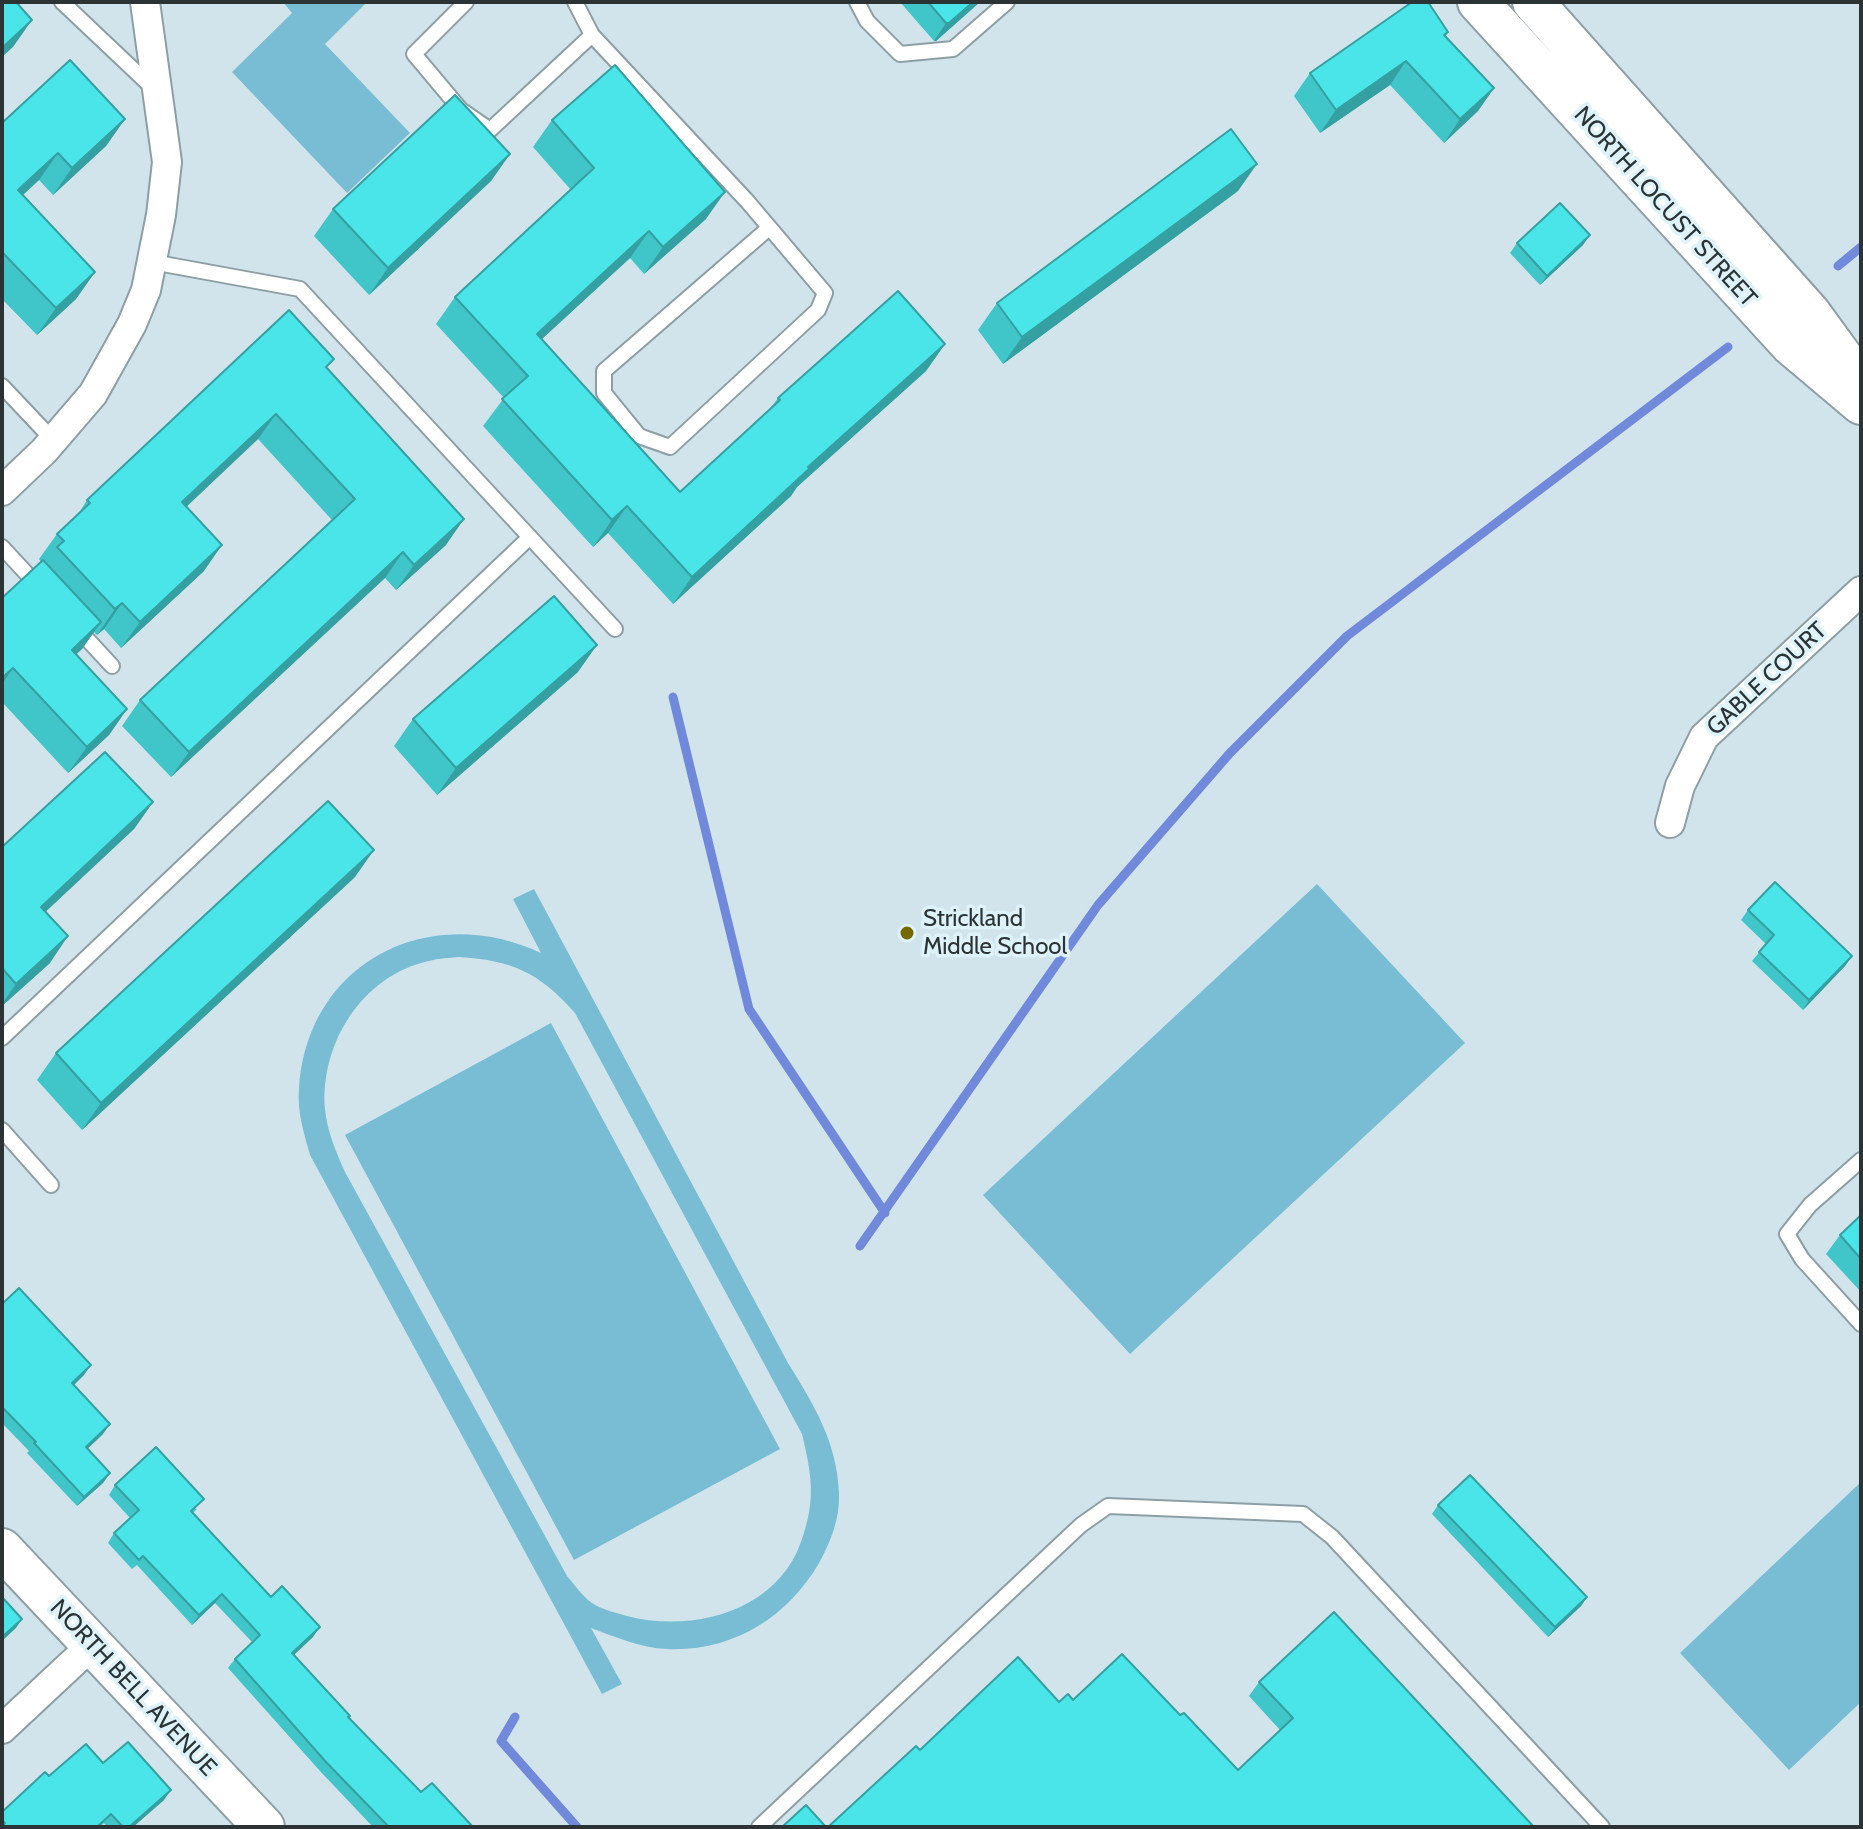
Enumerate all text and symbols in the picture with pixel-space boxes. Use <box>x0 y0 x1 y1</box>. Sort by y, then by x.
street label: NORTH LOCUST STREET <box>1567 101 1763 313</box>
street label: GABLE COURT <box>1701 616 1833 742</box>
place label: Strickland Middle School <box>923 905 1067 961</box>
marker: Strickland Middle School <box>898 924 916 942</box>
street label: NORTH BELL AVENUE <box>44 1594 222 1782</box>

